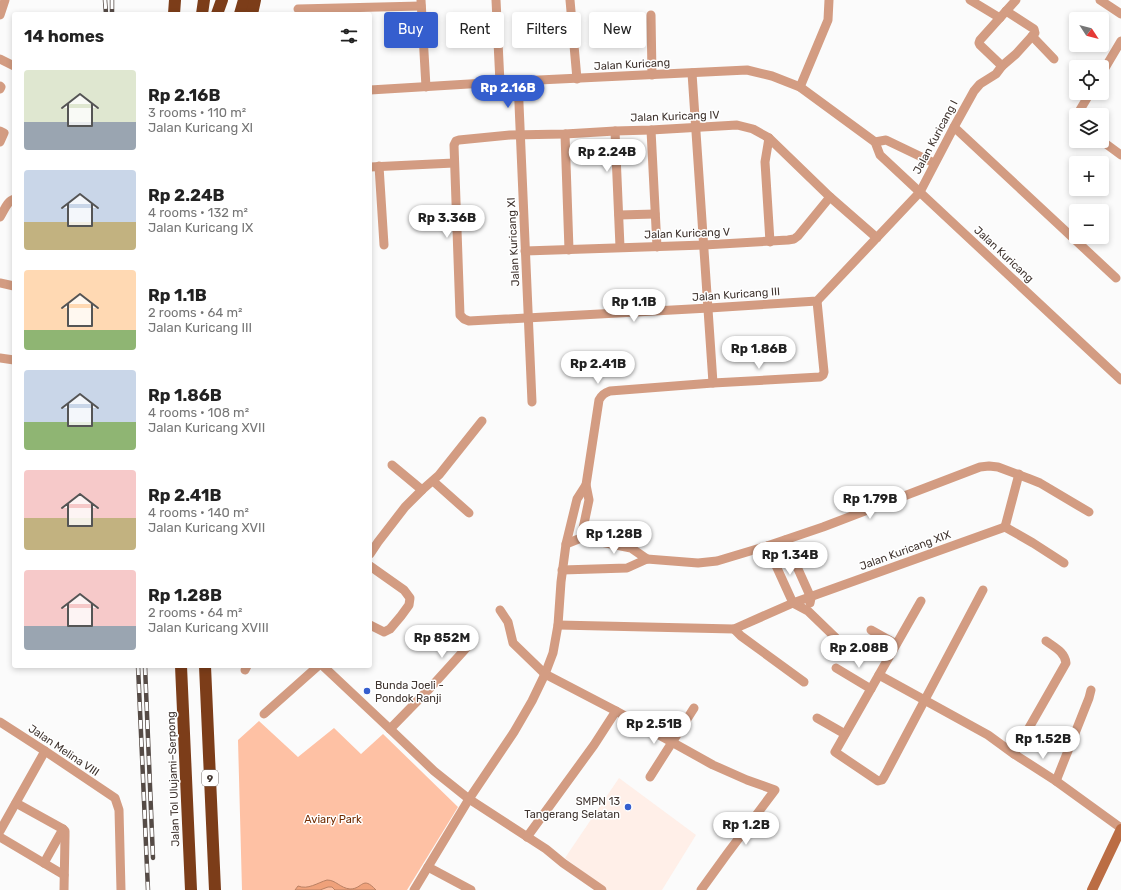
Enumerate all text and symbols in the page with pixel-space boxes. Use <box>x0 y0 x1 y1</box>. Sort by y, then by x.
chip: Buy <box>384 12 438 48</box>
chip: Rent <box>446 12 504 48</box>
chip: Filters <box>512 12 581 48</box>
chip: New <box>589 12 646 48</box>
north arrow <box>1069 12 1109 52</box>
map controls <box>1069 12 1109 244</box>
icon: filters <box>338 25 360 47</box>
text: 14 homes <box>24 26 104 46</box>
street label: Jalan Kuricang <box>594 56 670 73</box>
button: locate <box>1069 60 1109 100</box>
pin: Rp 2.16B <box>467 75 549 109</box>
text: Rp 2.16B <box>480 80 536 95</box>
text: Rp 2.16B <box>148 85 220 105</box>
icon: home <box>56 86 104 134</box>
street label: Jalan Kuricang I <box>910 98 960 176</box>
text: 3 rooms · 110 m² <box>148 105 246 120</box>
street label: Jalan Kuricang IV <box>630 108 720 125</box>
button: layers <box>1069 108 1109 148</box>
text: Jalan Kuricang XI <box>148 120 253 135</box>
pin: Rp 2.24B <box>566 139 648 173</box>
text: Rp 2.24B <box>578 144 636 159</box>
button: + <box>1069 156 1109 196</box>
text: Rp 2.24B <box>148 185 225 205</box>
icon: home <box>56 186 104 234</box>
street label: Jalan Kuricang XI <box>505 197 522 287</box>
button: − <box>1069 204 1109 244</box>
text: 4 rooms · 132 m² <box>148 205 248 220</box>
pin: Rp 3.36B <box>406 205 488 239</box>
text: Rp 3.36B <box>418 210 476 225</box>
text: Jalan Kuricang IX <box>148 220 253 235</box>
street label: Jalan Kuricang <box>971 224 1036 285</box>
street label: Jalan Kuricang V <box>644 226 730 241</box>
text: Rp 1.1B <box>148 285 207 305</box>
street label: Jalan Kuricang III <box>692 285 780 304</box>
icon: home <box>56 286 104 334</box>
pin: Rp 1.1B <box>597 289 671 323</box>
text: Rp 1.1B <box>612 294 656 309</box>
text: 2 rooms · 64 m² <box>148 305 243 320</box>
text: Jalan Kuricang III <box>148 320 252 335</box>
pin: Rp 1.86B <box>718 336 800 370</box>
text: Rp 1.86B <box>731 341 787 356</box>
pin: Rp 2.41B <box>557 351 639 385</box>
text: Rp 2.41B <box>570 356 626 371</box>
text: Rp 1.86B <box>148 385 222 405</box>
icon: home <box>56 386 104 434</box>
text: 4 rooms · 108 m² <box>148 405 249 420</box>
text: Jalan Kuricang XVII <box>148 420 265 435</box>
text: Rp 2.41B <box>148 485 221 505</box>
icon: home <box>56 486 104 534</box>
pin: Rp 1.79B <box>829 486 911 520</box>
text: Rp 1.79B <box>843 491 897 506</box>
text: 4 rooms · 140 m² <box>148 505 249 520</box>
text: Jalan Kuricang XVII <box>148 520 265 535</box>
pin: Rp 1.28B <box>573 521 655 555</box>
text: Rp 1.28B <box>586 526 642 541</box>
street label: Jalan Kuricang XIX <box>858 528 952 573</box>
pin: Rp 1.34B <box>749 542 831 576</box>
text: Rp 1.34B <box>762 547 818 562</box>
text: Rp 1.28B <box>148 585 222 605</box>
icon: home <box>56 586 104 634</box>
text: 2 rooms · 64 m² <box>148 605 243 620</box>
text: Jalan Kuricang XVIII <box>148 620 269 635</box>
pin: Rp 852M <box>405 625 479 659</box>
text: Rp 852M <box>414 630 470 645</box>
pin: Rp 2.08B <box>818 635 900 669</box>
text: Rp 2.08B <box>830 640 888 655</box>
place label: Bunda Joeli - Pondok Ranji <box>375 679 444 705</box>
marker: Bunda Joeli - Pondok Ranji <box>362 686 372 696</box>
street label: Jalan Tol Ulujami–Serpong <box>165 711 182 847</box>
pin: Rp 2.51B <box>613 711 695 745</box>
text: Rp 2.51B <box>626 716 682 731</box>
street label: Jalan Melina VIII <box>26 722 102 779</box>
pin: Rp 1.52B <box>1002 726 1084 760</box>
text: Rp 1.52B <box>1015 731 1071 746</box>
road number: 9 <box>202 770 218 786</box>
place label: SMPN 13 Tangerang Selatan <box>524 795 620 821</box>
marker: SMPN 13 Tangerang Selatan <box>623 802 633 812</box>
pin: Rp 1.2B <box>709 812 783 846</box>
park label: Aviary Park <box>304 813 362 826</box>
text: Rp 1.2B <box>722 817 770 832</box>

